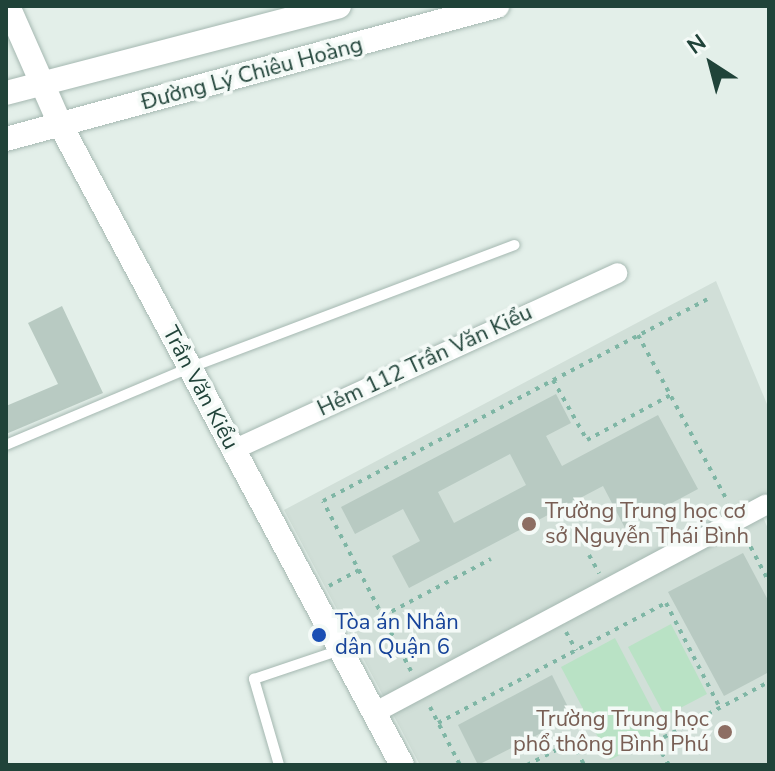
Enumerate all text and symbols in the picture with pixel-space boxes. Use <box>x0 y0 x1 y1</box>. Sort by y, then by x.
north arrow <box>671 24 751 104</box>
text: N <box>681 28 712 62</box>
street label: Đường Lý Chiêu Hoàng <box>138 32 366 116</box>
street label: Hẻm 112 Trần Văn Kiểu <box>313 300 537 422</box>
street label: Trần Văn Kiểu <box>156 322 244 454</box>
place label: Trường Trung học cơ sở Nguyễn Thái Bình <box>545 498 749 550</box>
marker: Trường Trung học cơ sở Nguyễn Thái Bình <box>520 515 538 533</box>
place label: Tòa án Nhân dân Quận 6 <box>335 609 459 660</box>
marker: Tòa án Nhân dân Quận 6 <box>310 626 328 644</box>
place label: Trường Trung học phổ thông Bình Phú <box>513 706 709 758</box>
marker: Trường Trung học phổ thông Bình Phú <box>716 723 734 741</box>

